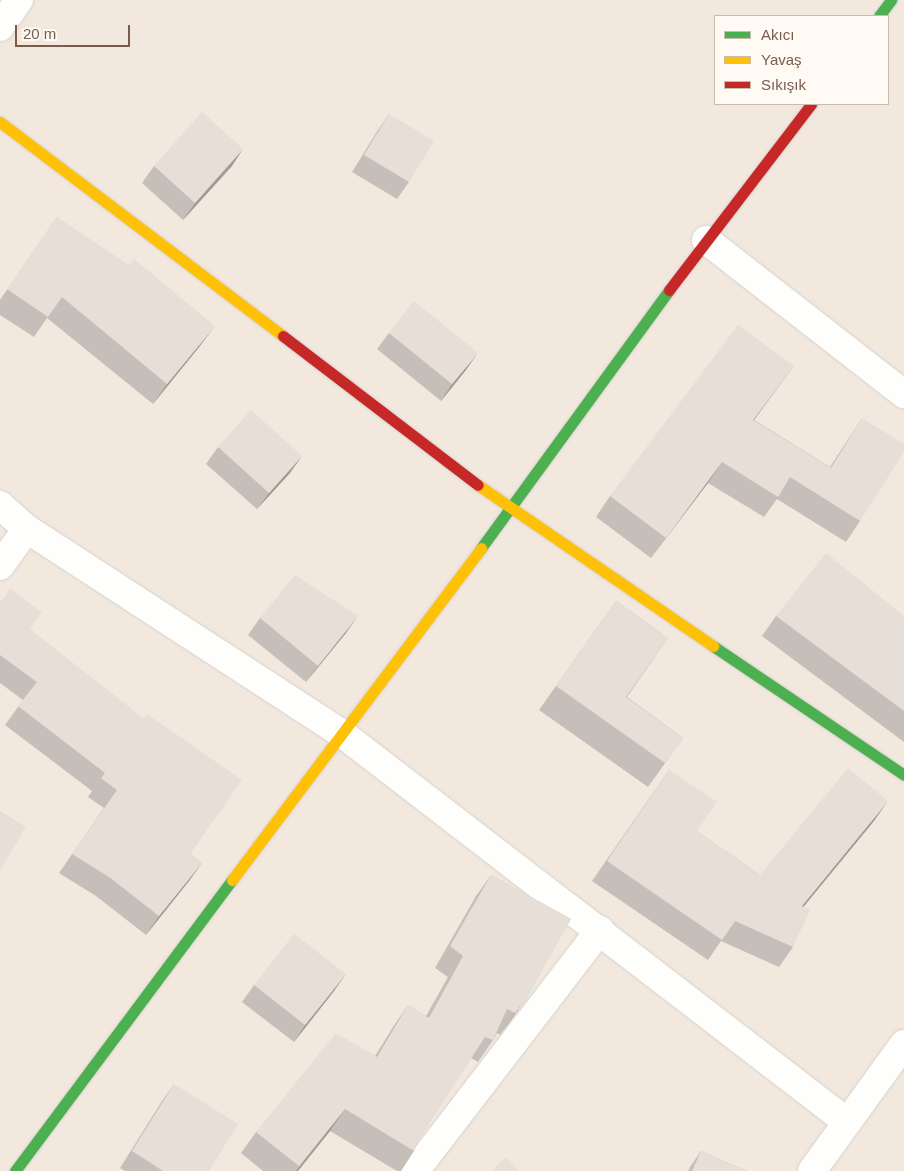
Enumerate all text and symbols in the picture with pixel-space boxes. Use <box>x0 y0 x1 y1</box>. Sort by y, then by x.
scale bar <box>18 15 132 47</box>
legend <box>714 15 889 105</box>
text: 20 m <box>23 25 56 42</box>
text: Akıcı <box>761 26 794 43</box>
text: Yavaş <box>761 51 802 68</box>
text: Sıkışık <box>761 76 806 93</box>

